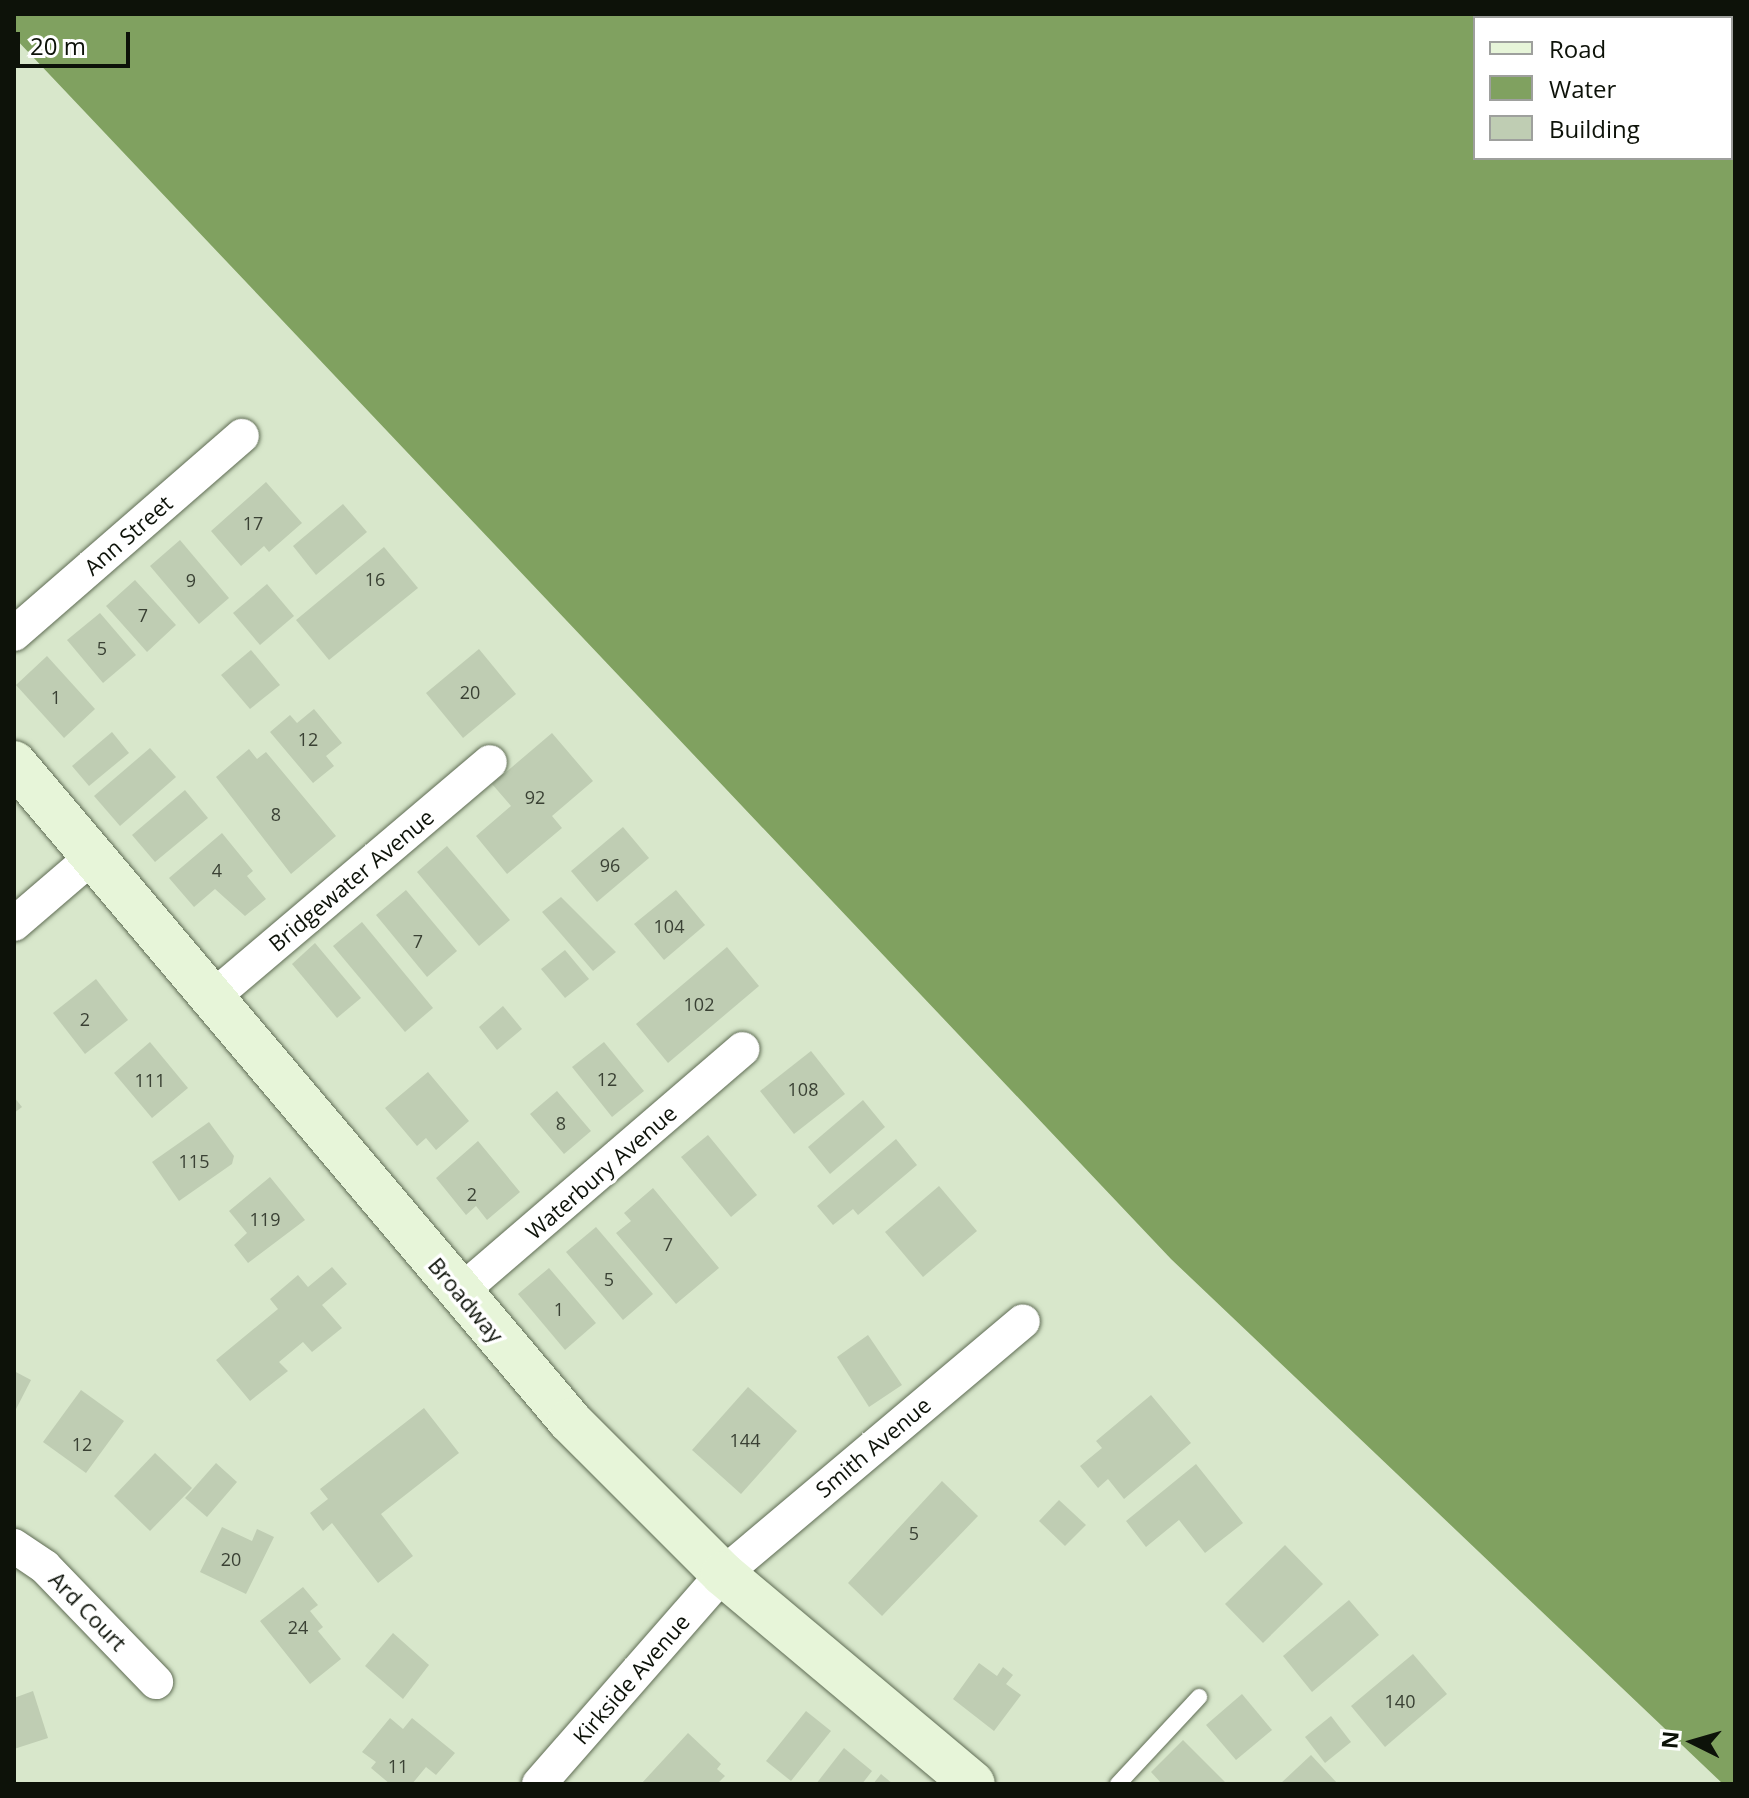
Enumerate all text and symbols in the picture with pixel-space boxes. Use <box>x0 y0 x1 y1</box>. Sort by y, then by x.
scale bar <box>20 16 134 66</box>
legend <box>1473 16 1733 160</box>
text: 20 m <box>30 29 86 62</box>
text: Road <box>1549 32 1606 65</box>
text: Water <box>1549 72 1616 105</box>
text: Building <box>1549 112 1640 145</box>
street label: Ann Street <box>79 490 177 580</box>
house number: 17 <box>243 512 263 534</box>
house number: 16 <box>365 568 385 590</box>
house number: 9 <box>186 569 196 591</box>
house number: 7 <box>138 604 148 626</box>
house number: 5 <box>97 637 107 659</box>
house number: 20 <box>460 681 480 703</box>
house number: 1 <box>51 686 61 708</box>
house number: 12 <box>298 728 318 750</box>
house number: 92 <box>525 786 545 808</box>
street label: Bridgewater Avenue <box>263 803 439 957</box>
house number: 8 <box>271 803 281 825</box>
house number: 96 <box>600 854 620 876</box>
house number: 4 <box>212 859 222 881</box>
house number: 104 <box>654 915 684 937</box>
house number: 7 <box>413 930 423 952</box>
house number: 102 <box>684 993 714 1015</box>
house number: 2 <box>80 1008 90 1030</box>
house number: 12 <box>597 1068 617 1090</box>
house number: 111 <box>135 1069 165 1091</box>
house number: 108 <box>788 1078 818 1100</box>
street label: Waterbury Avenue <box>520 1099 682 1245</box>
house number: 8 <box>556 1112 566 1134</box>
house number: 115 <box>179 1150 209 1172</box>
house number: 2 <box>467 1183 477 1205</box>
house number: 119 <box>250 1208 280 1230</box>
house number: 7 <box>663 1233 673 1255</box>
street label: Broadway <box>423 1252 509 1348</box>
house number: 5 <box>604 1268 614 1290</box>
house number: 1 <box>554 1298 564 1320</box>
street label: Smith Avenue <box>810 1391 936 1503</box>
house number: 144 <box>730 1429 760 1451</box>
house number: 12 <box>72 1433 92 1455</box>
house number: 5 <box>909 1522 919 1544</box>
house number: 20 <box>221 1548 241 1570</box>
street label: Ard Court <box>44 1566 132 1656</box>
street label: Kirkside Avenue <box>567 1609 695 1749</box>
house number: 24 <box>288 1616 308 1638</box>
house number: 140 <box>1385 1690 1415 1712</box>
north arrow <box>1653 1702 1733 1782</box>
text: N <box>1653 1730 1685 1750</box>
house number: 11 <box>388 1755 408 1777</box>

